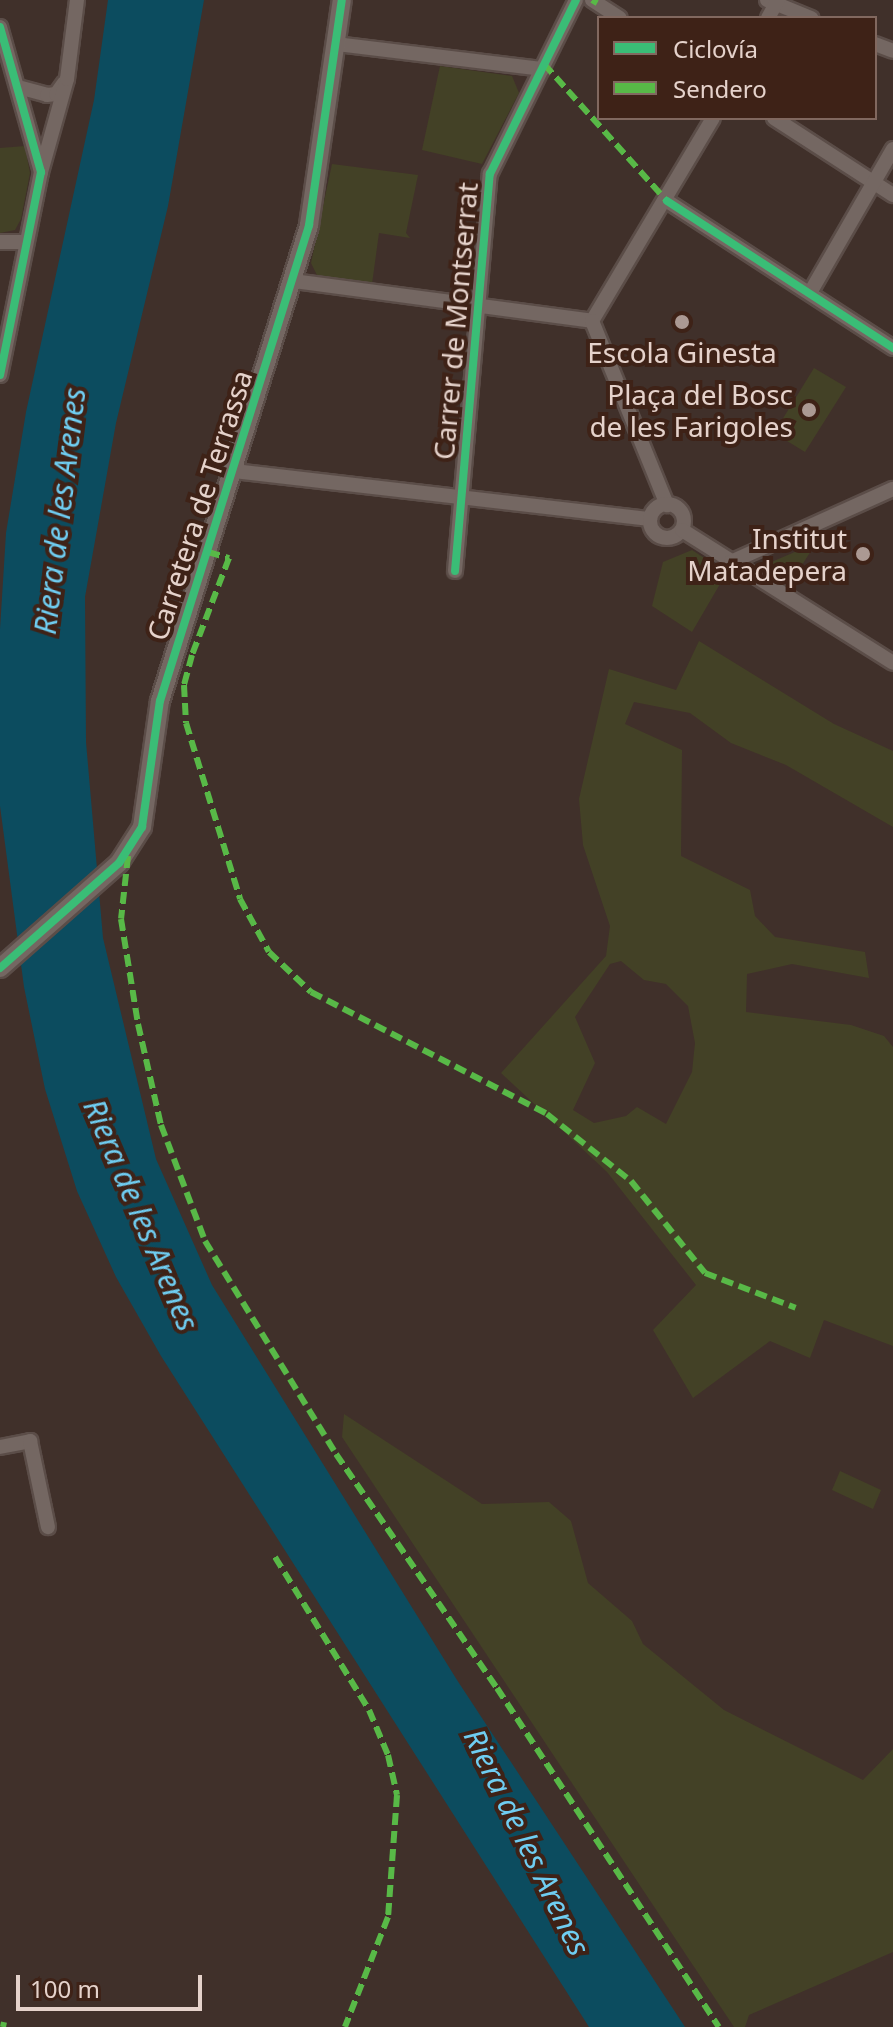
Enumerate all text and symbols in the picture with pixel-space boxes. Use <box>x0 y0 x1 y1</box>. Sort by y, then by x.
legend <box>597 16 877 120</box>
text: Ciclovía <box>673 32 758 65</box>
text: Sendero <box>673 72 767 105</box>
street label: Carrer de Montserrat <box>426 181 484 461</box>
marker: Escola Ginesta <box>673 313 691 331</box>
place label: Escola Ginesta <box>587 335 777 369</box>
street label: Carretera de Terrassa <box>139 366 259 644</box>
place label: Plaça del Bosc de les Farigoles <box>589 377 793 443</box>
water label: Riera de les Arenes <box>27 386 93 636</box>
marker: Plaça del Bosc de les Farigoles <box>800 401 818 419</box>
place label: Institut Matadepera <box>687 521 847 587</box>
marker: Institut Matadepera <box>854 545 872 563</box>
water label: Riera de les Arenes <box>76 1094 206 1336</box>
water label: Riera de les Arenes <box>456 1723 598 1961</box>
scale bar <box>20 1959 206 2009</box>
text: 100 m <box>30 1972 100 2005</box>

